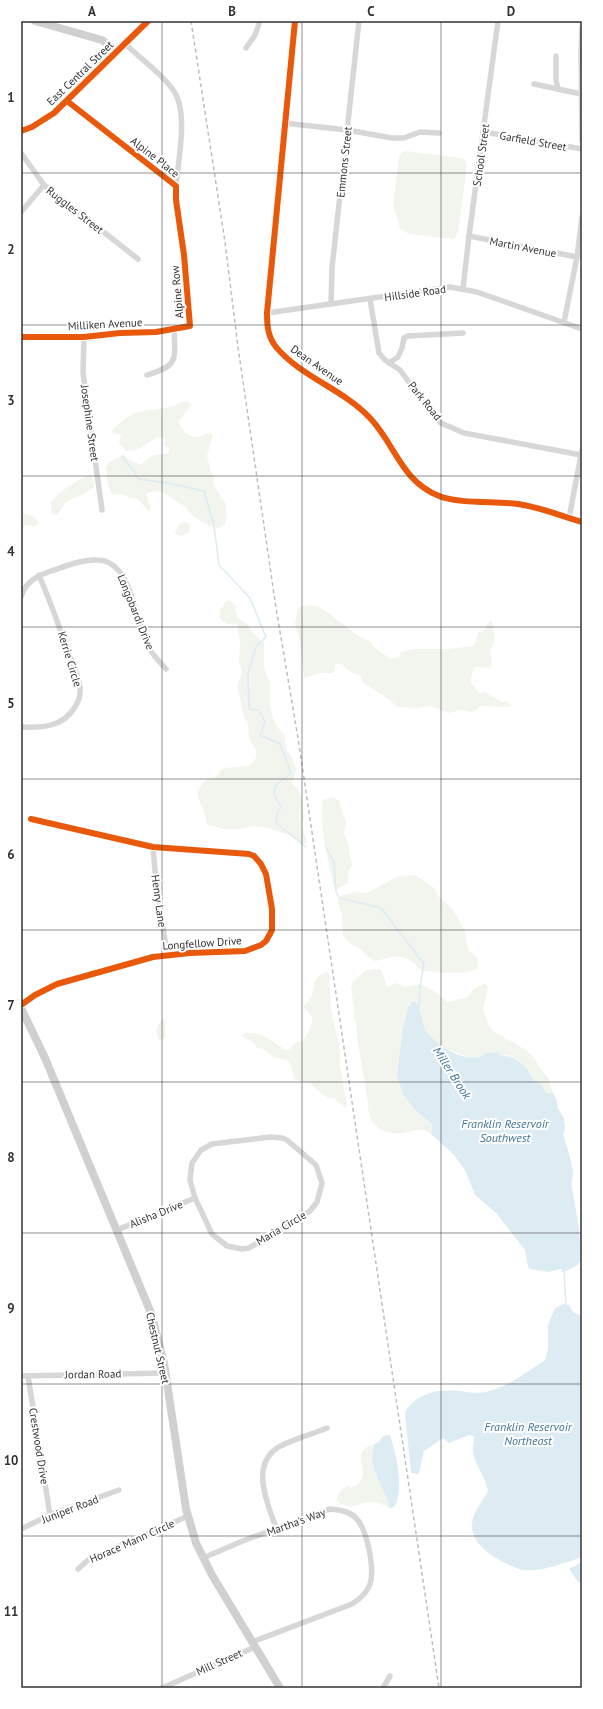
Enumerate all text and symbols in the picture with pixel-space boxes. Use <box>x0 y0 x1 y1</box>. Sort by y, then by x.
text: A <box>88 3 96 20</box>
text: B <box>228 3 236 20</box>
text: C <box>367 3 375 20</box>
text: D <box>507 3 515 20</box>
street label: East Central Street <box>44 37 116 108</box>
text: 1 <box>7 89 15 106</box>
street label: School Street <box>470 123 492 187</box>
street label: Emmons Street <box>333 126 355 198</box>
street label: Garfield Street <box>498 128 568 154</box>
street label: Alpine Place <box>128 134 183 181</box>
street label: Ruggles Street <box>44 183 107 237</box>
street label: Martin Avenue <box>488 234 558 260</box>
text: 2 <box>7 241 15 258</box>
street label: Alpine Row <box>168 265 186 319</box>
street label: Hillside Road <box>383 282 447 304</box>
street label: Milliken Avenue <box>67 315 143 333</box>
street label: Dean Avenue <box>288 342 346 389</box>
street label: Park Road <box>405 379 445 423</box>
street label: Josephine Street <box>78 383 102 462</box>
text: 3 <box>7 392 15 409</box>
text: 4 <box>7 543 15 560</box>
street label: Longobardi Drive <box>114 572 158 652</box>
street label: Kerrie Circle <box>55 629 85 689</box>
text: 5 <box>7 695 15 712</box>
text: 6 <box>7 846 15 863</box>
street label: Henry Lane <box>148 874 170 929</box>
street label: Longfellow Drive <box>162 933 243 953</box>
text: 7 <box>7 997 15 1014</box>
water label: Miller Brook <box>430 1044 475 1102</box>
water label: Franklin Reservoir Southwest <box>461 1116 550 1145</box>
text: 8 <box>7 1149 15 1166</box>
street label: Alisha Drive <box>127 1197 185 1231</box>
street label: Maria Circle <box>253 1207 309 1248</box>
text: 9 <box>7 1300 15 1317</box>
street label: Chestnut Street <box>143 1311 173 1385</box>
street label: Jordan Road <box>64 1367 121 1382</box>
street label: Crestwood Drive <box>26 1407 52 1486</box>
water label: Franklin Reservoir Northeast <box>484 1419 573 1448</box>
text: 10 <box>4 1452 18 1469</box>
street label: Juniper Road <box>39 1492 100 1527</box>
street label: Martha's Way <box>265 1505 328 1539</box>
street label: Horace Mann Circle <box>87 1516 177 1566</box>
text: 11 <box>4 1603 18 1620</box>
street label: Mill Street <box>194 1646 245 1678</box>

